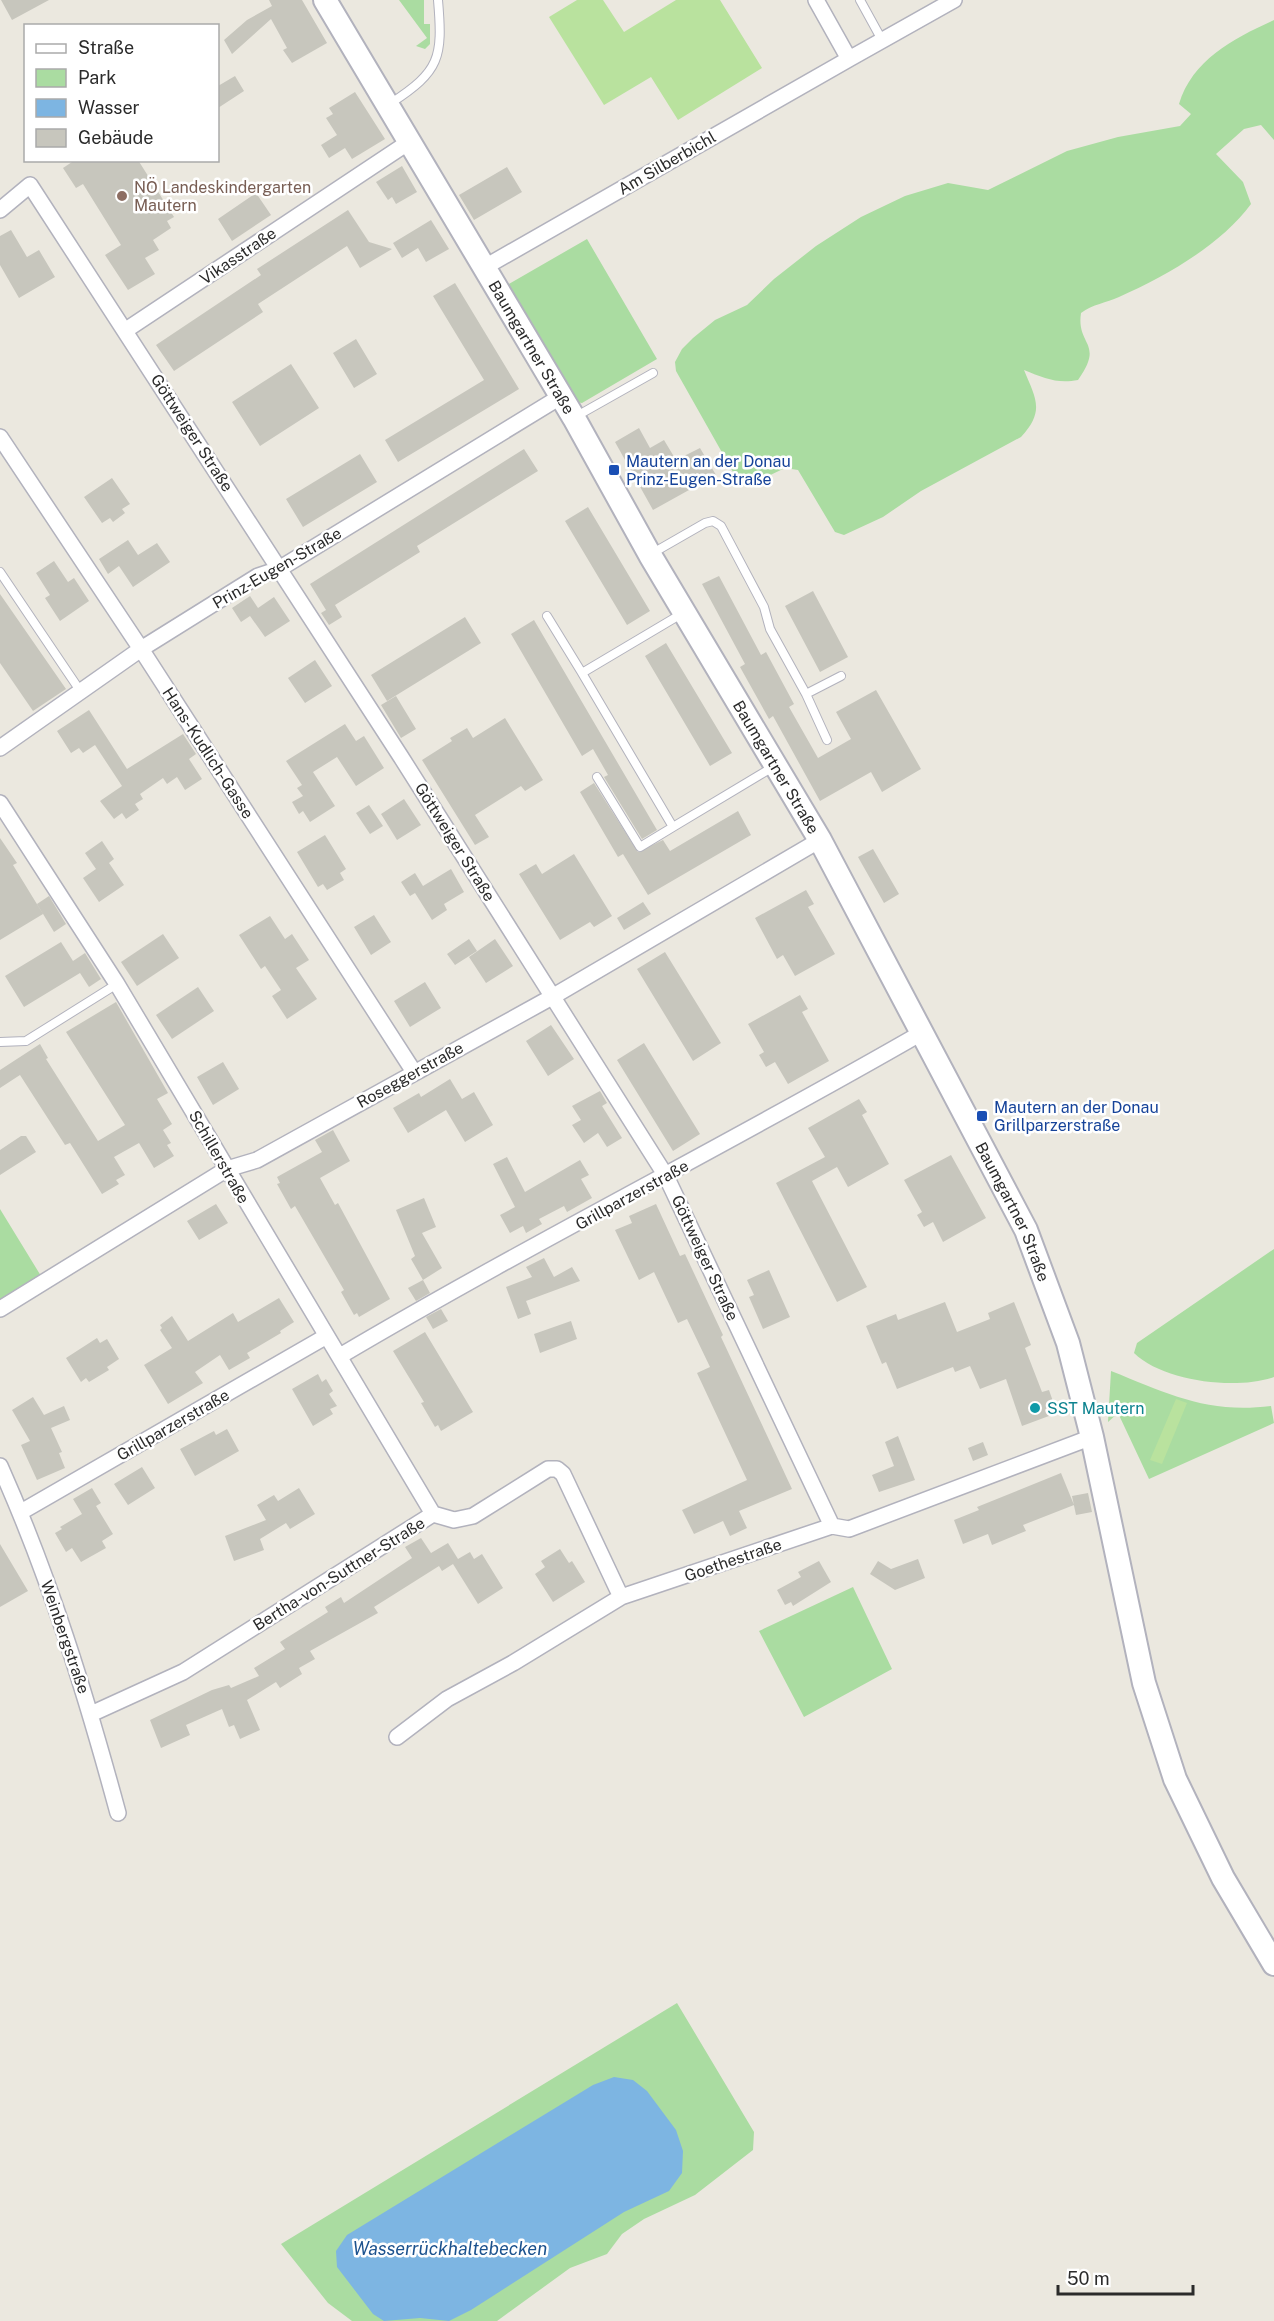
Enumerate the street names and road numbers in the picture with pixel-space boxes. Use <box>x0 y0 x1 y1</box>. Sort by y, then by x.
street label: Am Silberbichl <box>615 127 719 199</box>
street label: Vikasstraße <box>196 224 280 288</box>
street label: Baumgartner Straße <box>485 277 579 417</box>
street label: Göttweiger Straße <box>147 371 237 495</box>
street label: Prinz-Eugen-Straße <box>209 523 345 613</box>
street label: Hans-Kudlich-Gasse <box>158 684 258 822</box>
street label: Baumgartner Straße <box>729 697 824 837</box>
street label: Göttweiger Straße <box>411 779 499 905</box>
street label: Roseggerstraße <box>353 1038 467 1112</box>
street label: Schillerstraße <box>185 1107 253 1207</box>
street label: Baumgartner Straße <box>972 1139 1054 1284</box>
street label: Grillparzerstraße <box>572 1156 692 1234</box>
street label: Göttweiger Straße <box>668 1192 742 1324</box>
street label: Grillparzerstraße <box>114 1385 232 1465</box>
street label: Bertha-von-Suttner-Straße <box>250 1513 428 1635</box>
street label: Goethestraße <box>682 1535 784 1585</box>
street label: Weinbergstraße <box>37 1578 93 1696</box>

